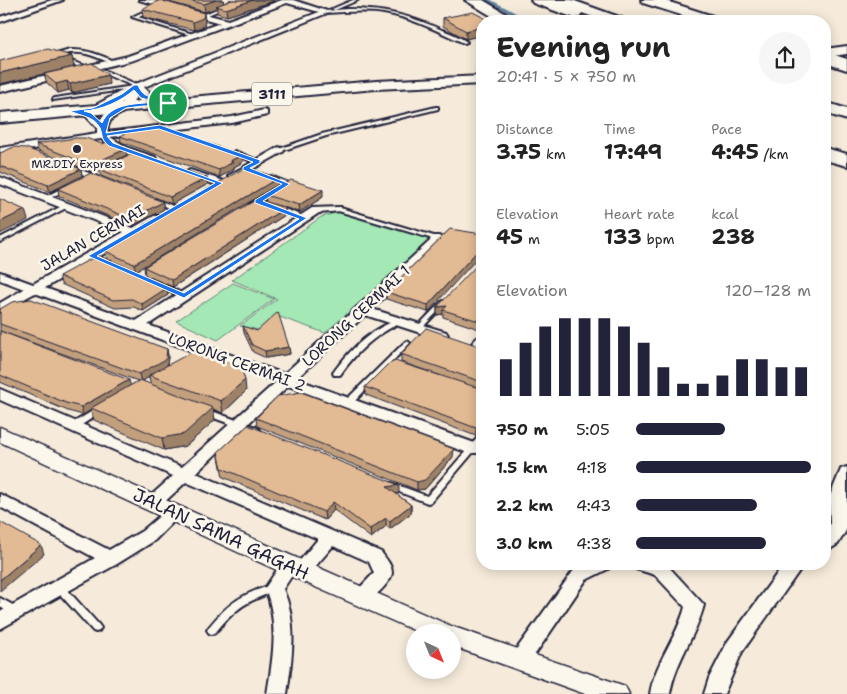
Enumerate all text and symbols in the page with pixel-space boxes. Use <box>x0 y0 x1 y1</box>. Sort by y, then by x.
text: Evening run <box>496 28 671 66</box>
button: share <box>759 32 811 84</box>
text: 20:41 · 5 × 750 m <box>496 66 636 87</box>
pin <box>147 82 189 124</box>
road number: 3111 <box>252 82 292 106</box>
icon: arrive <box>154 89 182 117</box>
text: Distance <box>496 120 553 138</box>
text: Time <box>604 120 636 138</box>
text: Pace <box>711 120 742 138</box>
text: 3.75 <box>496 138 541 166</box>
text: 17:49 <box>604 138 662 166</box>
text: 4:45 <box>711 138 759 166</box>
marker: MR.DIY Express <box>71 143 83 155</box>
text: km <box>541 145 566 163</box>
text: /km <box>759 145 789 163</box>
place label: MR.DIY Express <box>31 156 123 172</box>
street label: JALAN CERMAI <box>37 200 149 276</box>
text: Elevation <box>496 205 559 223</box>
text: Heart rate <box>604 205 675 223</box>
text: kcal <box>711 205 739 223</box>
text: 45 <box>496 223 523 251</box>
text: 133 <box>604 223 642 251</box>
text: 238 <box>711 223 755 251</box>
text: m <box>523 230 540 248</box>
text: bpm <box>642 230 675 248</box>
street label: LORONG CERMAI 1 <box>298 261 414 371</box>
text: Elevation <box>496 280 568 301</box>
text: 120–128 m <box>725 280 811 301</box>
street label: LORONG CERMAI 2 <box>166 328 308 396</box>
text: 750 m <box>496 419 548 440</box>
text: 5:05 <box>576 419 610 440</box>
text: 1.5 km <box>496 457 548 478</box>
text: 4:18 <box>576 457 607 478</box>
street label: JALAN SAMA GAGAH <box>129 483 313 585</box>
text: 2.2 km <box>496 495 553 516</box>
text: 4:43 <box>576 495 611 516</box>
text: 3.0 km <box>496 533 552 554</box>
text: 4:38 <box>576 533 612 554</box>
north arrow <box>406 624 461 679</box>
map controls <box>406 624 461 679</box>

